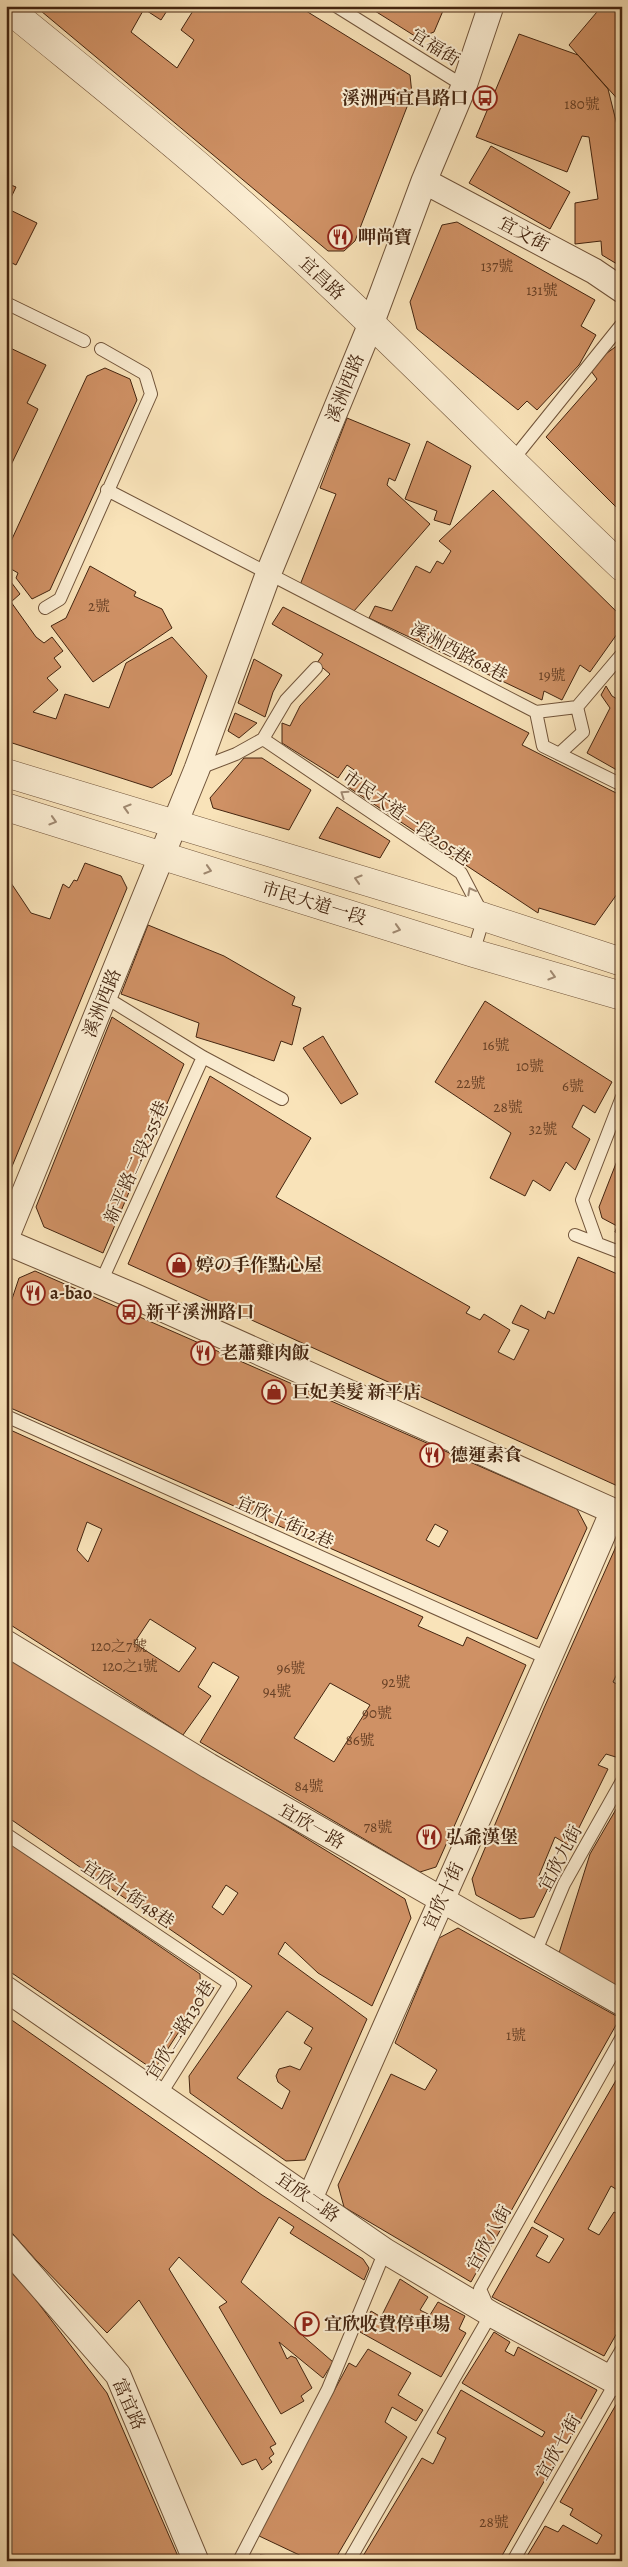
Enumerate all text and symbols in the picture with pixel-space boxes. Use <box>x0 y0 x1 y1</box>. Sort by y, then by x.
street label: 宜福街 <box>406 23 464 71</box>
bus stop icon: 溪洲西宜昌路口 <box>472 85 498 111</box>
place label: 溪洲西宜昌路口 <box>342 86 468 110</box>
house number: 180號 <box>564 94 600 114</box>
street label: 宜文街 <box>495 211 553 257</box>
restaurant icon: 呷尚寶 <box>327 224 353 250</box>
place label: 呷尚寶 <box>358 225 412 249</box>
street label: 宜昌路 <box>294 251 350 305</box>
house number: 137號 <box>481 256 513 276</box>
house number: 131號 <box>526 280 558 300</box>
street label: 溪洲西路 <box>320 350 370 426</box>
house number: 2號 <box>88 596 110 616</box>
street label: 溪洲西路68巷 <box>406 616 512 688</box>
house number: 19號 <box>539 665 565 685</box>
street label: 市民大道一段205巷 <box>338 765 476 871</box>
one-way arrow <box>340 791 349 800</box>
one-way arrow <box>124 804 132 814</box>
one-way arrow <box>48 816 56 826</box>
one-way arrow <box>204 864 212 874</box>
one-way arrow <box>355 874 363 884</box>
street label: 市民大道一段 <box>259 876 369 930</box>
one-way arrow <box>467 888 477 897</box>
one-way arrow <box>392 923 400 933</box>
street label: 溪洲西路 <box>77 965 127 1041</box>
one-way arrow <box>548 970 556 980</box>
house number: 16號 <box>482 1035 510 1055</box>
house number: 10號 <box>516 1056 544 1076</box>
house number: 22號 <box>456 1073 486 1093</box>
house number: 6號 <box>562 1076 584 1096</box>
street label: 新平路二段255巷 <box>98 1097 174 1227</box>
house number: 28號 <box>493 1097 523 1117</box>
house number: 32號 <box>529 1119 557 1139</box>
shop icon: 婷の手作點心屋 <box>166 1252 192 1278</box>
place label: 婷の手作點心屋 <box>196 1253 322 1277</box>
restaurant icon: a-bao <box>20 1280 46 1306</box>
place label: a-bao <box>50 1281 92 1305</box>
bus stop icon: 新平溪洲路口 <box>116 1299 142 1325</box>
place label: 新平溪洲路口 <box>146 1300 254 1324</box>
restaurant icon: 老蕭雞肉飯 <box>190 1340 216 1366</box>
place label: 老蕭雞肉飯 <box>220 1341 310 1365</box>
shop icon: 巨妃美髮 新平店 <box>261 1379 287 1405</box>
place label: 巨妃美髮 新平店 <box>292 1380 421 1404</box>
restaurant icon: 德運素食 <box>419 1442 445 1468</box>
place label: 德運素食 <box>450 1443 522 1467</box>
street label: 宜欣十街12巷 <box>232 1490 338 1554</box>
house number: 120之7號 <box>91 1636 147 1656</box>
house number: 120之1號 <box>102 1656 158 1676</box>
house number: 96號 <box>277 1658 305 1678</box>
house number: 92號 <box>382 1672 410 1692</box>
house number: 94號 <box>263 1681 291 1701</box>
house number: 90號 <box>362 1703 392 1723</box>
house number: 86號 <box>345 1730 375 1750</box>
house number: 84號 <box>294 1776 324 1796</box>
street label: 宜欣一路 <box>275 1798 349 1854</box>
house number: 78號 <box>364 1817 392 1837</box>
street label: 宜欣九街 <box>533 1821 587 1895</box>
restaurant icon: 弘爺漢堡 <box>416 1824 442 1850</box>
place label: 弘爺漢堡 <box>446 1825 518 1849</box>
street label: 宜欣十街48巷 <box>77 1854 179 1934</box>
street label: 宜欣十街 <box>417 1858 469 1934</box>
street label: 宜欣二路130巷 <box>140 1976 220 2084</box>
house number: 1號 <box>506 2025 526 2045</box>
street label: 宜欣二路 <box>272 2167 344 2227</box>
street label: 宜欣八街 <box>461 2201 517 2275</box>
parking icon: 宜欣收費停車場 <box>294 2311 320 2337</box>
place label: 宜欣收費停車場 <box>324 2312 450 2336</box>
street label: 富宜路 <box>107 2374 151 2434</box>
street label: 宜欣七街 <box>530 2410 586 2484</box>
house number: 28號 <box>479 2512 509 2532</box>

